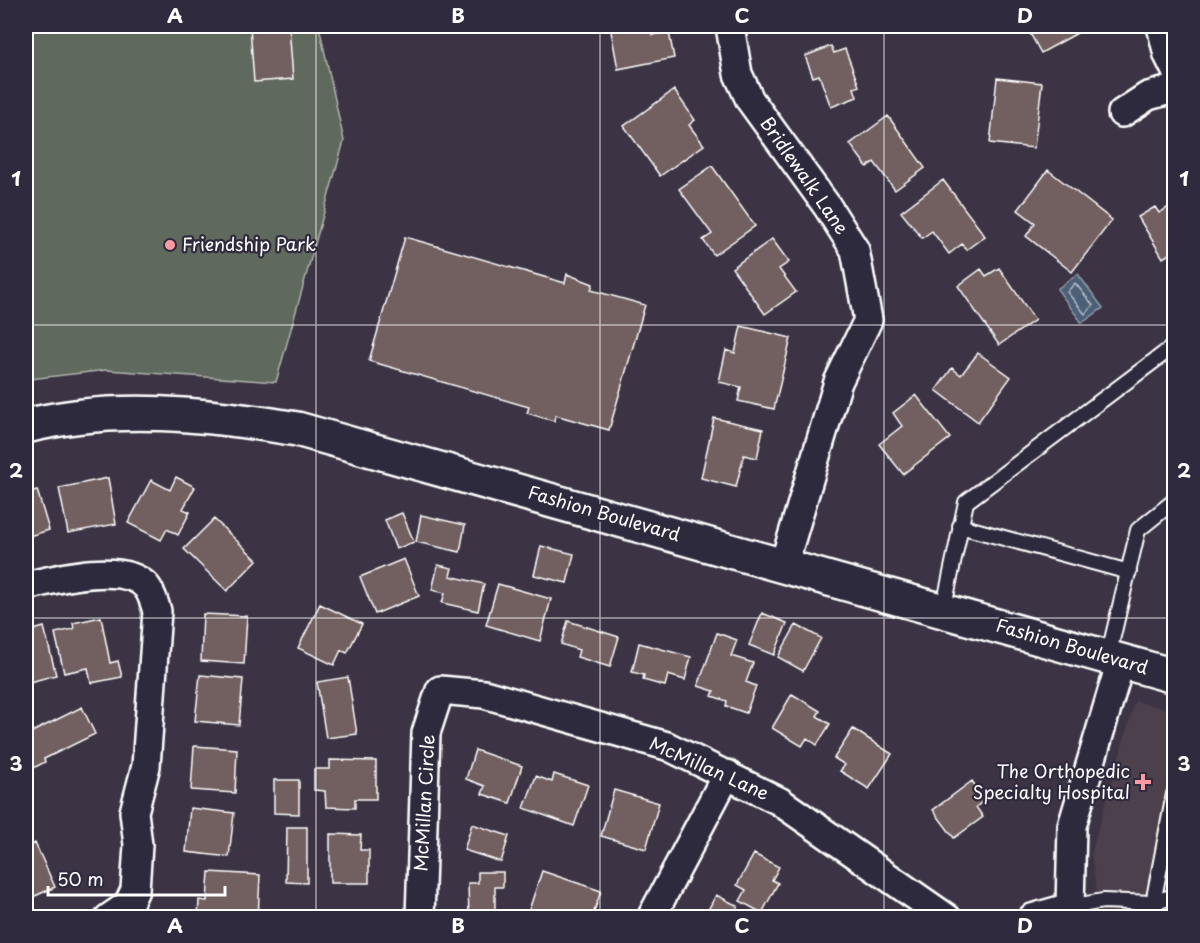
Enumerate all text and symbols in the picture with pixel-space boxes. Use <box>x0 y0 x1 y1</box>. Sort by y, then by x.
text: A <box>167 0 183 30</box>
text: B <box>451 0 465 30</box>
text: C <box>734 0 750 30</box>
text: D <box>1017 0 1033 30</box>
street label: Bridlewalk Lane <box>755 111 856 240</box>
text: 1 <box>11 163 21 193</box>
text: 1 <box>1179 163 1189 193</box>
place label: Friendship Park <box>182 230 316 257</box>
marker: Friendship Park <box>163 238 177 252</box>
text: 2 <box>9 455 23 485</box>
text: 2 <box>1177 455 1191 485</box>
street label: Fashion Boulevard <box>525 478 684 547</box>
street label: Fashion Boulevard <box>993 611 1152 680</box>
street label: McMillan Lane <box>645 729 774 806</box>
street label: McMillan Circle <box>406 734 441 872</box>
text: 3 <box>9 748 23 778</box>
text: 3 <box>1177 748 1191 778</box>
place label: The Orthopedic Specialty Hospital <box>973 757 1130 805</box>
marker: The Orthopedic Specialty Hospital <box>1134 773 1152 791</box>
scale bar <box>48 859 225 897</box>
text: 50 m <box>57 865 104 892</box>
text: A <box>167 910 183 940</box>
text: B <box>451 910 465 940</box>
text: C <box>734 910 750 940</box>
text: D <box>1017 910 1033 940</box>

